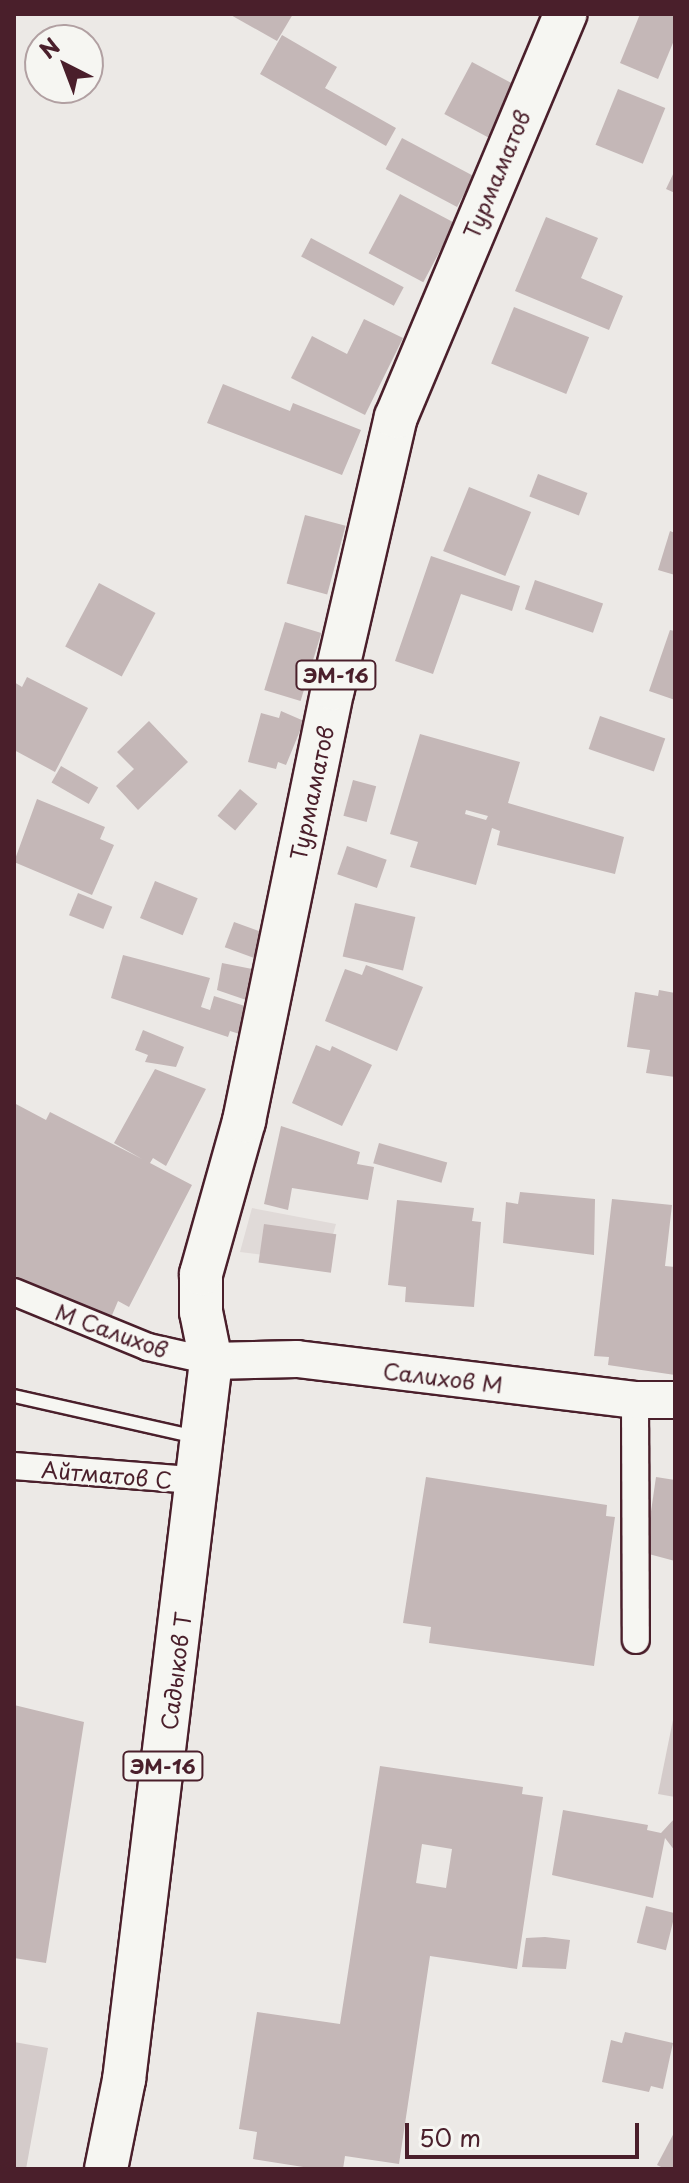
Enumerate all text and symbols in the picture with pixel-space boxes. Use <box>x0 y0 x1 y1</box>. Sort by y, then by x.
north arrow <box>24 24 104 104</box>
text: N <box>31 29 66 65</box>
street label: Турмаматов <box>457 106 535 242</box>
road number: ЭМ-16 <box>294 659 378 691</box>
street label: Турмаматов <box>284 723 338 863</box>
street label: М Салихов <box>51 1297 173 1363</box>
street label: Салихов М <box>382 1357 504 1397</box>
street label: Айтматов С <box>41 1455 173 1493</box>
street label: Садыков Т <box>155 1611 195 1731</box>
road number: ЭМ-16 <box>121 1750 205 1782</box>
scale bar <box>409 2107 643 2157</box>
text: 50 m <box>419 2119 481 2155</box>

